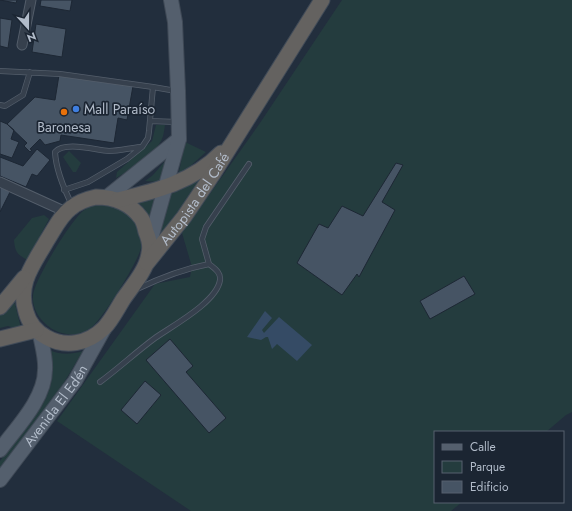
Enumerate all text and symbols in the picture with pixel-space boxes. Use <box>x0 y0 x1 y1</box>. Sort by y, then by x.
north arrow <box>8 8 48 48</box>
text: N <box>25 28 39 46</box>
place label: Mall Paraíso <box>84 99 156 119</box>
marker: Mall Paraíso <box>71 104 81 114</box>
marker: Baronesa <box>59 107 69 117</box>
place label: Baronesa <box>37 117 91 137</box>
street label: Autopista del Café <box>155 149 234 249</box>
street label: Avenida El Edén <box>19 361 92 451</box>
legend <box>434 431 564 503</box>
text: Calle <box>470 438 496 456</box>
text: Parque <box>470 458 505 476</box>
text: Edificio <box>470 478 509 496</box>

